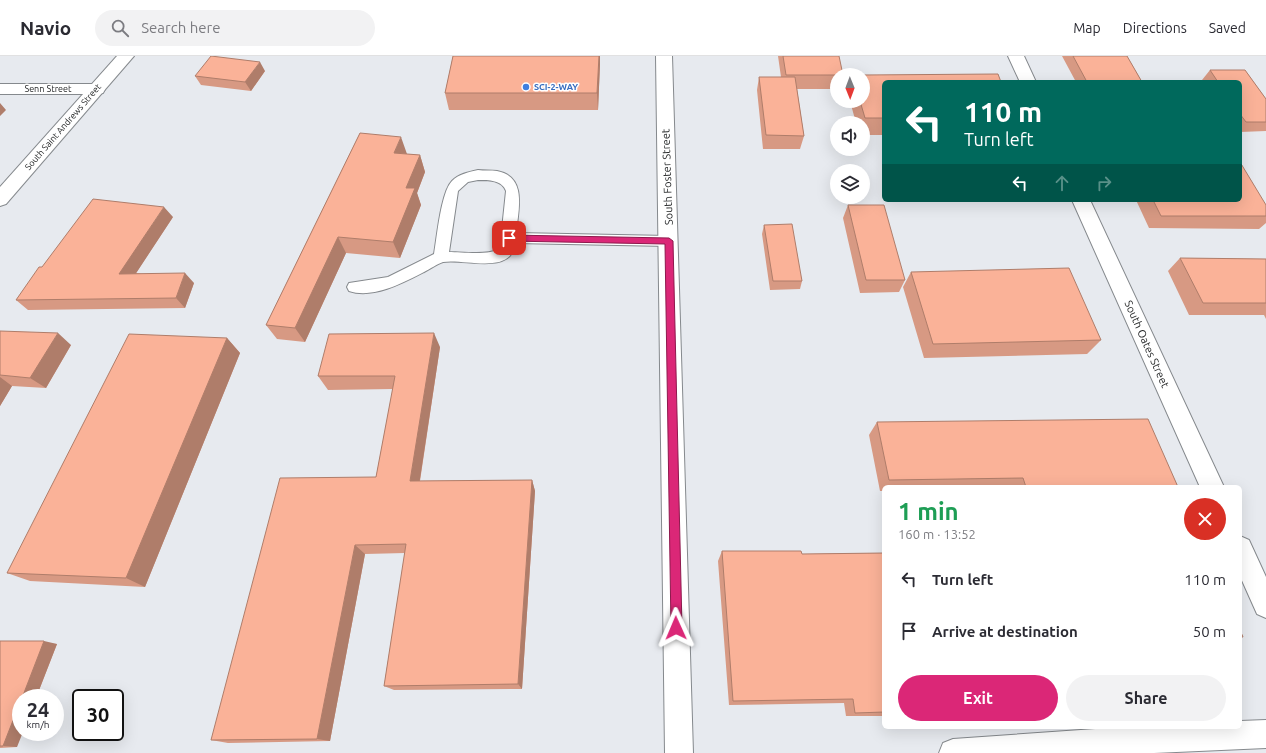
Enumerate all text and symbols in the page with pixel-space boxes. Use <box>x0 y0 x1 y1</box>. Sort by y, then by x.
search box <box>95 10 375 46</box>
text: Navio <box>20 17 71 39</box>
icon: search <box>109 17 131 39</box>
text: Search here <box>141 19 220 36</box>
text: Map <box>1073 20 1101 36</box>
text: Directions <box>1123 20 1187 36</box>
text: Saved <box>1209 20 1246 36</box>
north arrow <box>830 68 870 108</box>
map controls <box>830 68 870 204</box>
street label: South Saint Andrews Street <box>23 82 103 172</box>
marker: SCI-2-WAY <box>521 82 531 92</box>
place label: SCI-2-WAY <box>534 82 578 92</box>
street label: Senn Street <box>24 84 72 94</box>
icon: left <box>898 96 950 148</box>
text: 110 m <box>964 96 1042 127</box>
button: sound <box>830 116 870 156</box>
street label: South Foster Street <box>659 128 675 225</box>
text: Turn left <box>964 129 1034 149</box>
button: layers <box>830 164 870 204</box>
icon: left <box>1009 172 1031 194</box>
icon: ahead <box>1051 172 1073 194</box>
icon: right <box>1093 172 1115 194</box>
pin <box>492 221 526 255</box>
icon: arrive <box>498 227 520 249</box>
street label: South Oates Street <box>1122 299 1172 390</box>
text: 1 min <box>898 498 959 525</box>
button: close <box>1184 498 1226 540</box>
text: 160 m · 13:52 <box>898 527 976 541</box>
icon: left <box>898 568 920 590</box>
text: Turn left <box>932 571 993 588</box>
text: 110 m <box>1184 571 1226 588</box>
position arrow <box>655 607 697 649</box>
icon: arrive <box>898 620 920 642</box>
text: Arrive at destination <box>932 623 1078 640</box>
text: 50 m <box>1193 623 1226 640</box>
button: Exit <box>898 675 1058 721</box>
button: Share <box>1066 675 1226 721</box>
speed limit sign: 30 <box>72 689 124 741</box>
text: 24 <box>27 698 49 721</box>
text: km/h <box>26 719 50 730</box>

